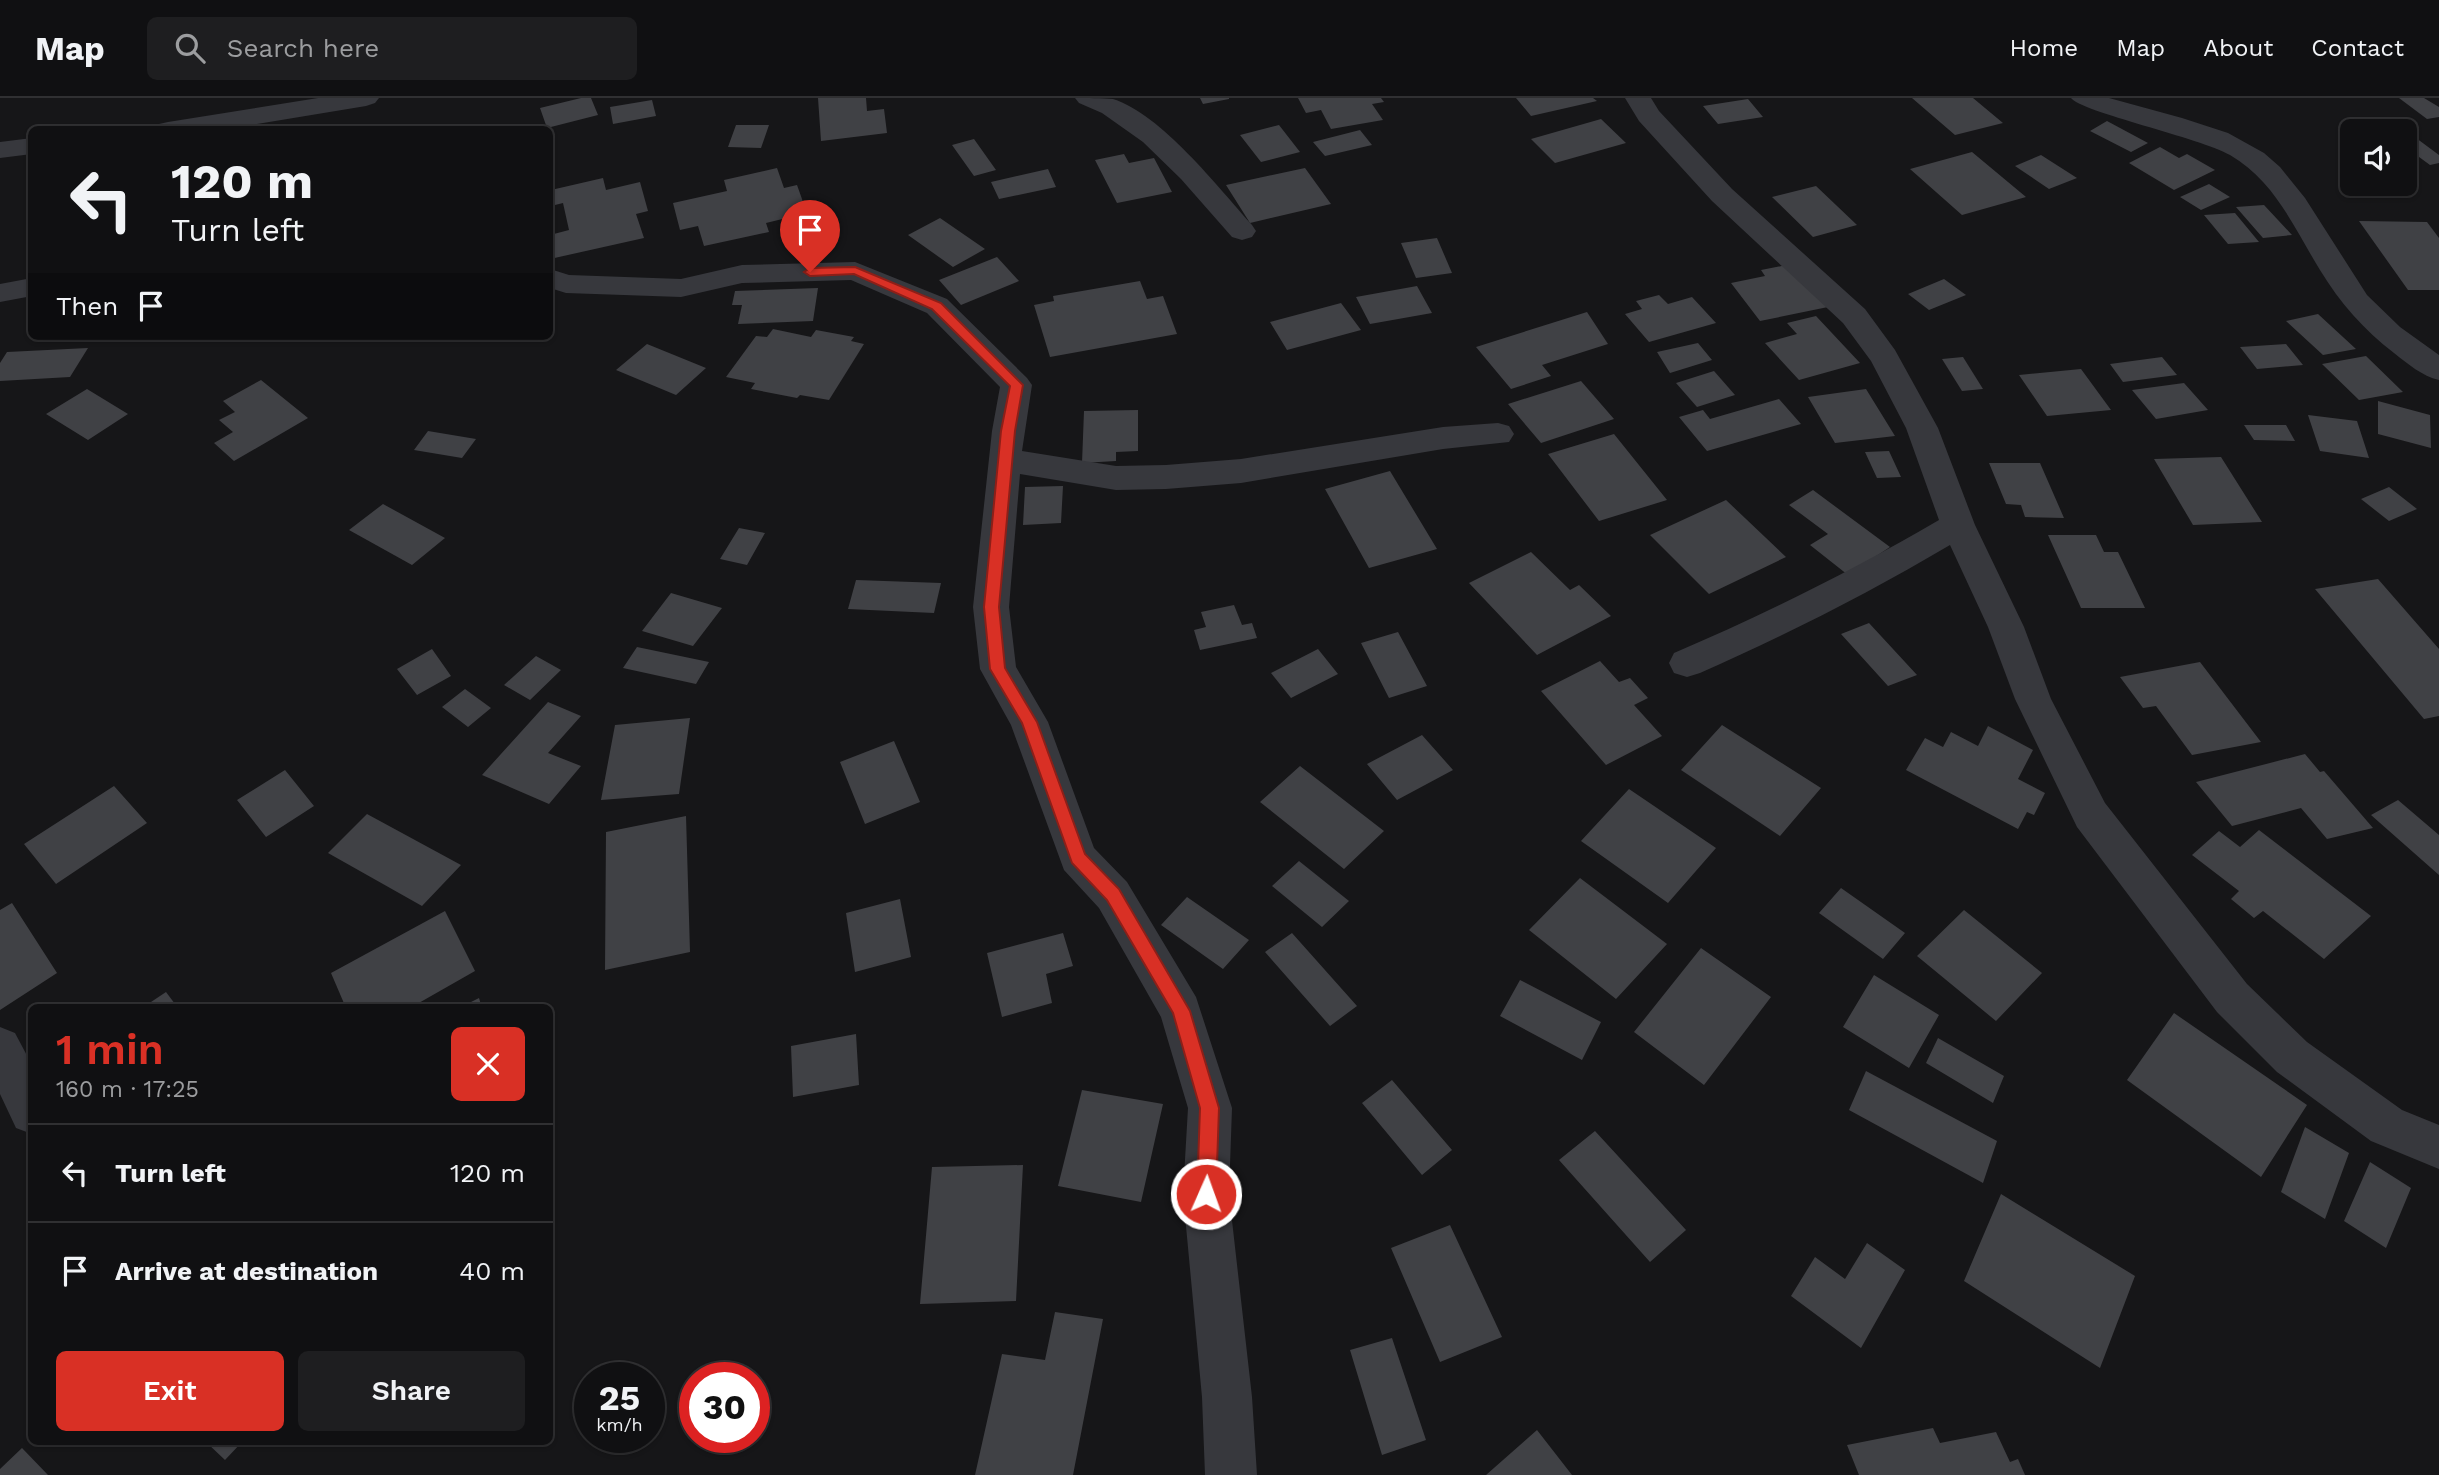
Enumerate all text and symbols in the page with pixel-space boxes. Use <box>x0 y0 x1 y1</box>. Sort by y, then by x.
search box <box>147 17 637 80</box>
text: Map <box>35 29 105 68</box>
icon: search <box>171 29 209 67</box>
text: Search here <box>227 33 379 63</box>
text: Home <box>2010 34 2078 62</box>
text: Map <box>2116 34 2165 62</box>
text: About <box>2203 34 2273 62</box>
text: Contact <box>2311 34 2404 62</box>
map controls <box>2340 119 2417 196</box>
button: sound <box>2340 119 2417 196</box>
text: 120 m <box>171 152 313 210</box>
icon: left <box>56 154 147 245</box>
pin <box>780 200 840 272</box>
text: Turn left <box>171 211 304 249</box>
icon: arrive <box>791 211 829 249</box>
icon: arrive <box>132 287 170 325</box>
text: Then <box>56 291 118 321</box>
text: 1 min <box>56 1025 164 1074</box>
button: close <box>451 1027 525 1101</box>
text: 160 m · 17:25 <box>56 1076 199 1103</box>
icon: left <box>56 1154 94 1192</box>
position arrow <box>1169 1157 1243 1231</box>
text: Turn left <box>115 1158 226 1188</box>
text: 120 m <box>450 1158 525 1188</box>
icon: arrive <box>56 1252 94 1290</box>
text: Arrive at destination <box>115 1256 378 1286</box>
text: 40 m <box>459 1256 525 1286</box>
button: Exit <box>56 1351 284 1431</box>
button: Share <box>298 1351 525 1431</box>
speed limit sign: 30 <box>679 1362 770 1453</box>
text: 25 <box>599 1377 640 1419</box>
text: km/h <box>596 1414 643 1435</box>

